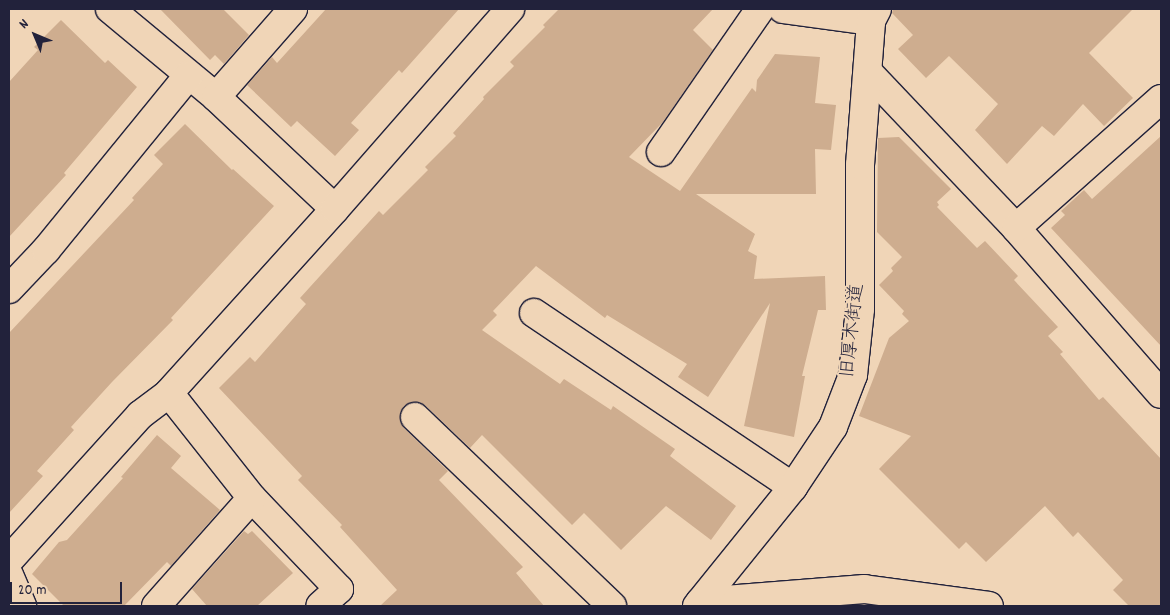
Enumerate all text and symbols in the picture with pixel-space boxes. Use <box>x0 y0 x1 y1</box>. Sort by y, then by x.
north arrow <box>10 10 60 60</box>
text: N <box>15 15 34 34</box>
street label: 旧厚木街道 <box>838 283 870 379</box>
scale bar <box>12 572 125 604</box>
text: 20 m <box>18 580 46 602</box>

